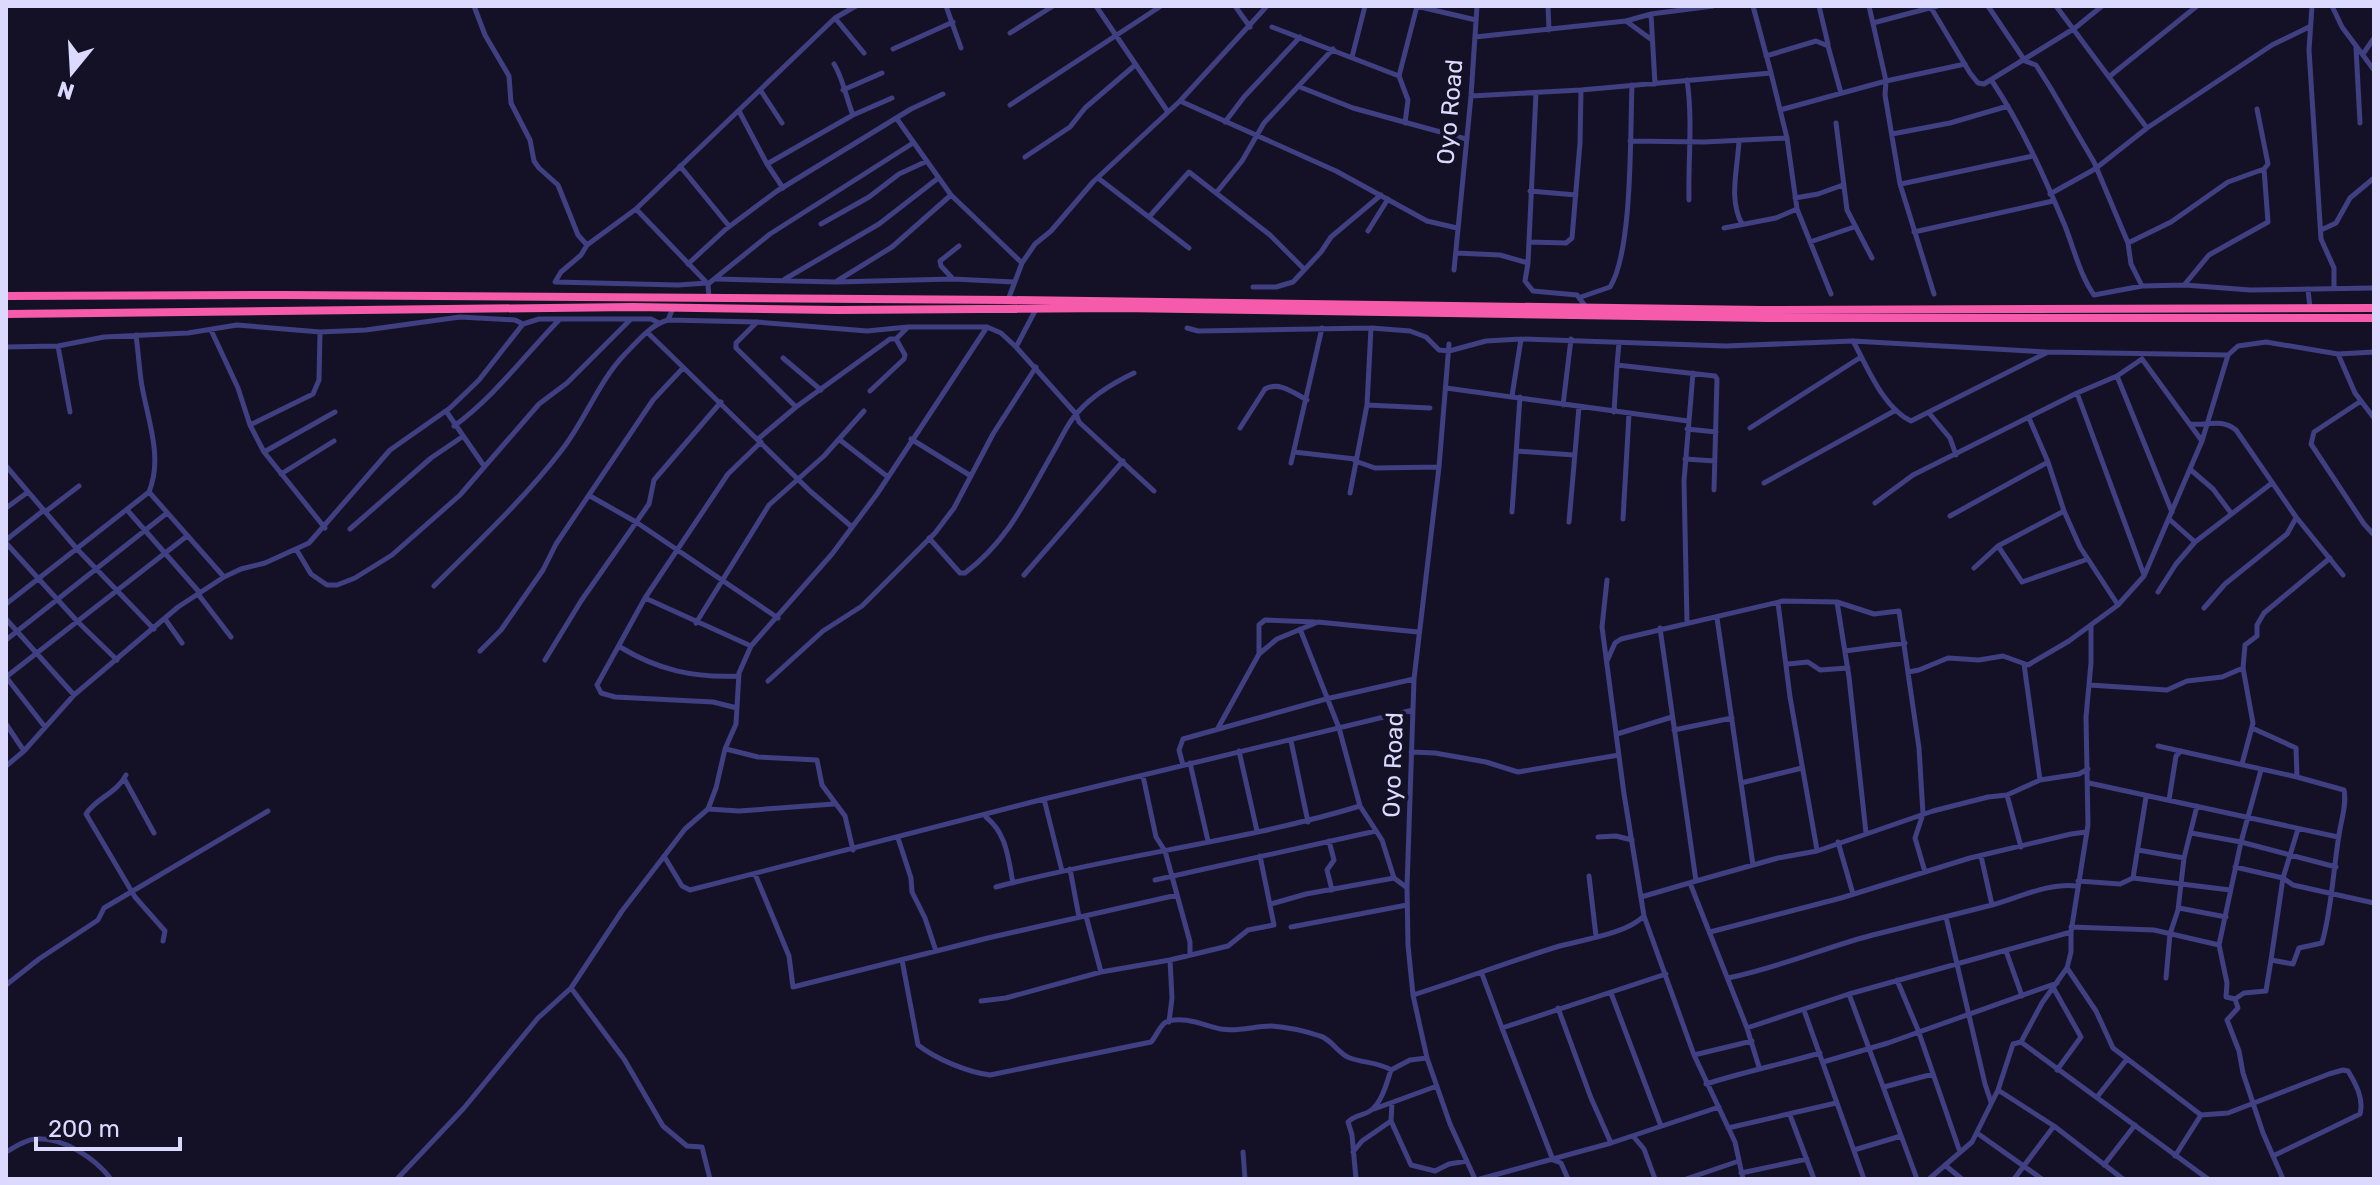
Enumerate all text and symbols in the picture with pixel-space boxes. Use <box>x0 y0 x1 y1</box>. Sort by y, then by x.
north arrow <box>32 32 112 112</box>
street label: Oyo Road <box>1431 58 1469 166</box>
text: N <box>54 75 78 106</box>
street label: Oyo Road <box>1377 712 1409 818</box>
scale bar <box>36 1101 180 1151</box>
text: 200 m <box>48 1115 120 1143</box>

